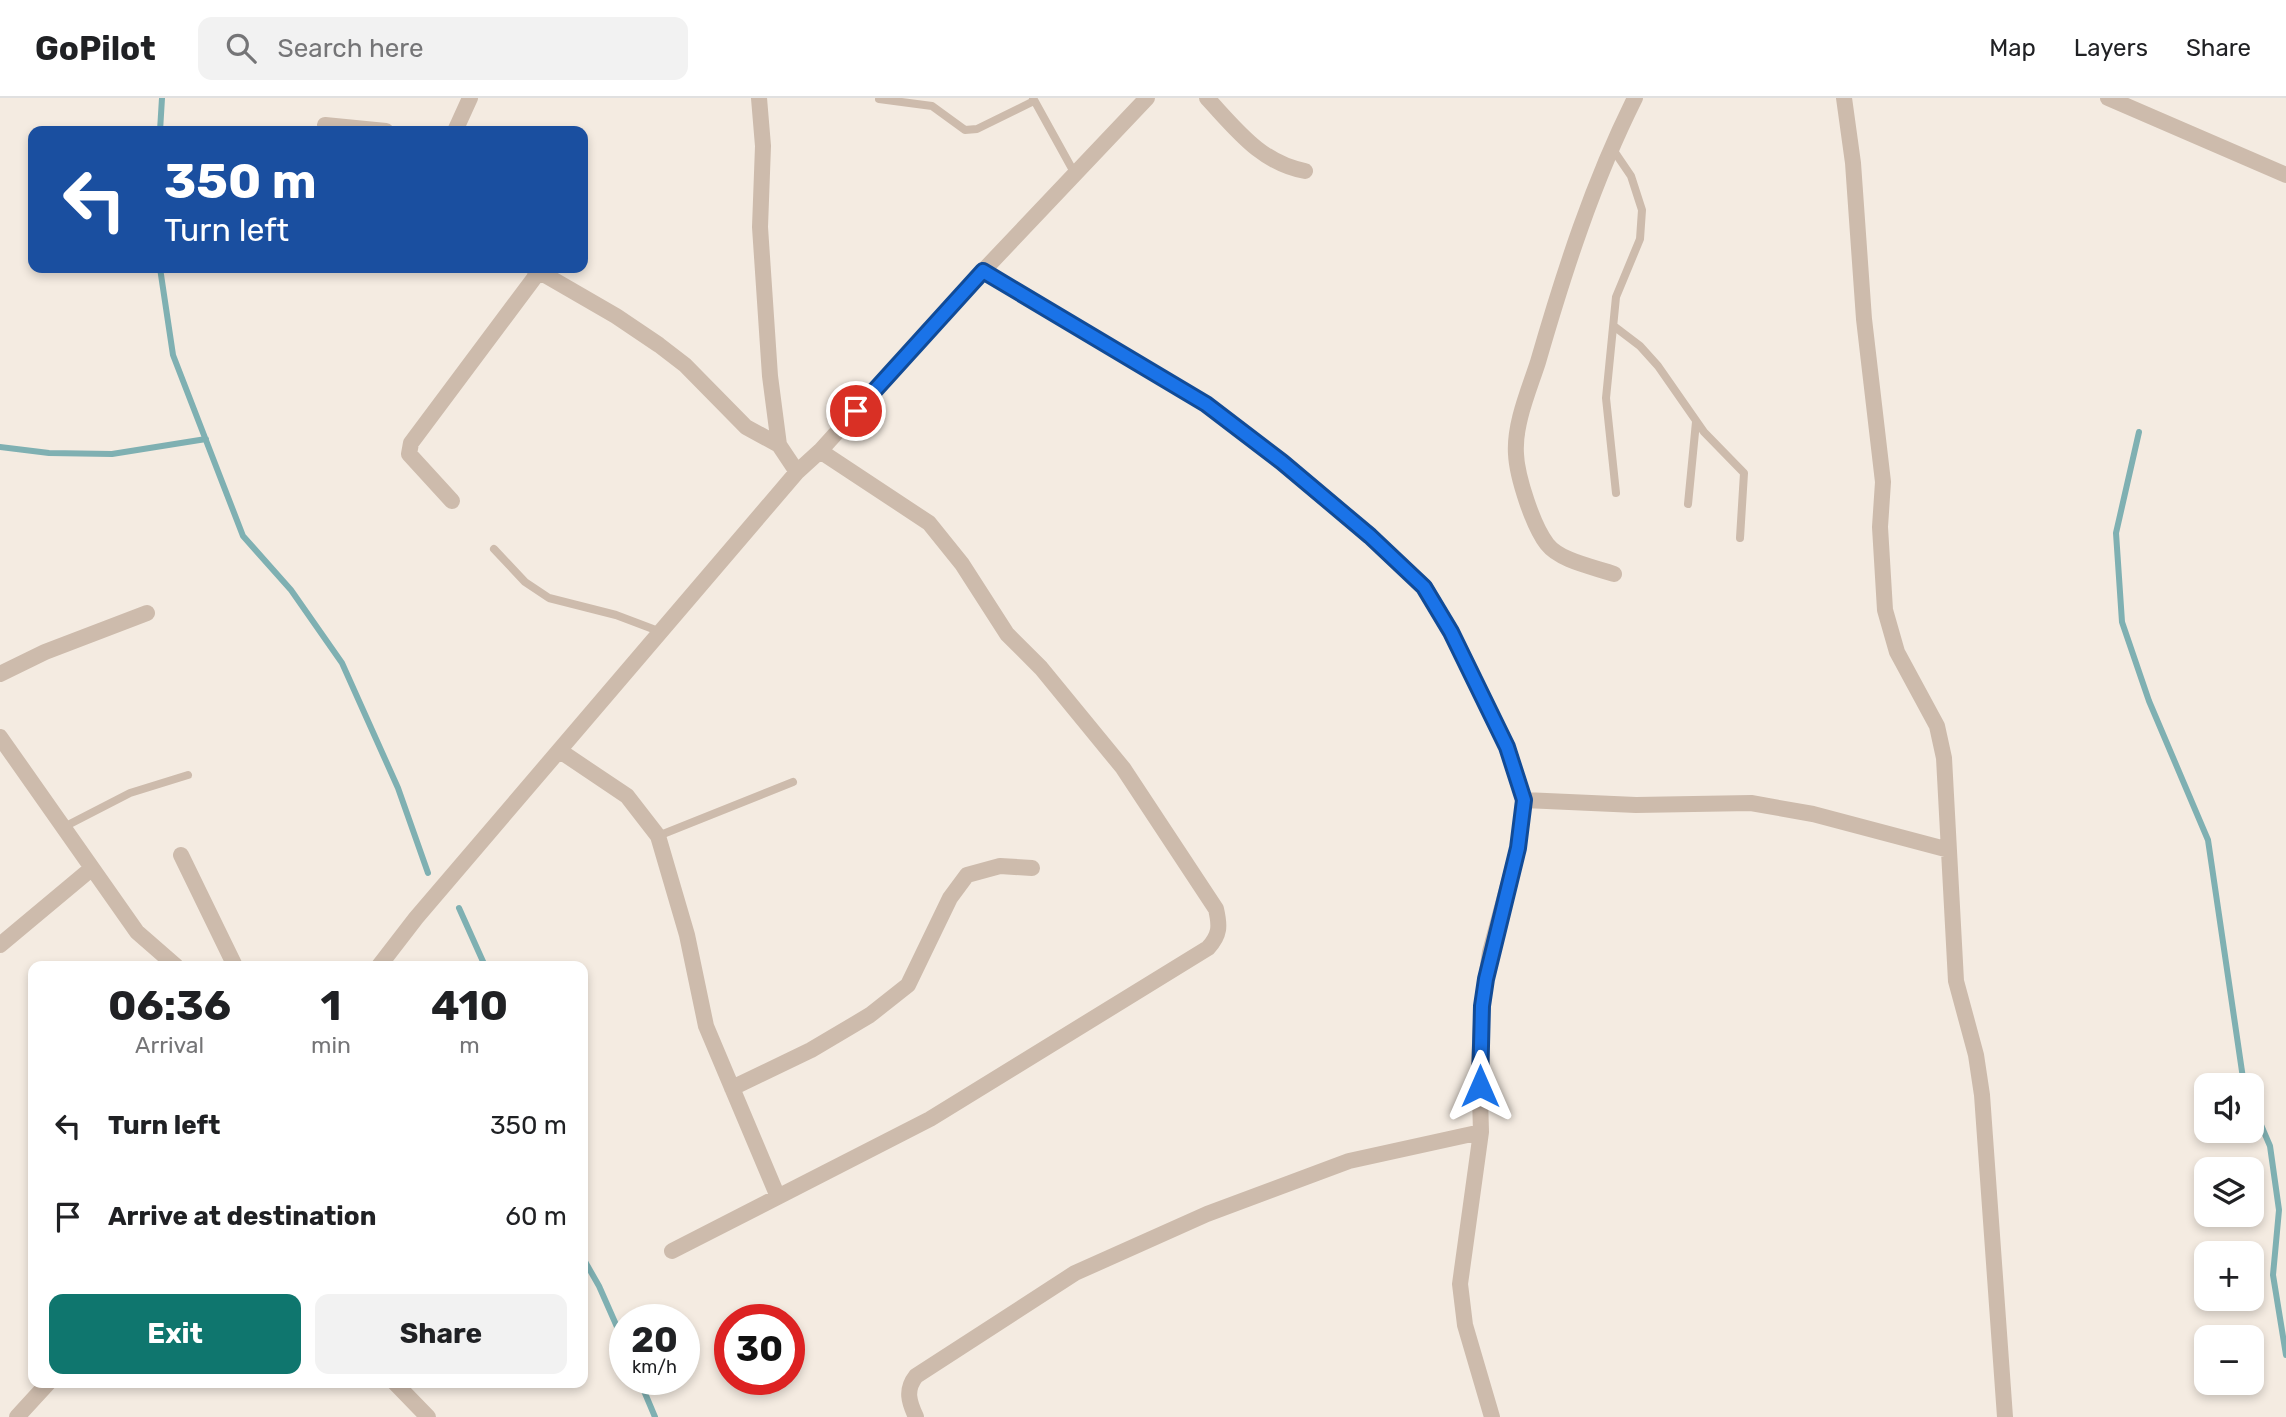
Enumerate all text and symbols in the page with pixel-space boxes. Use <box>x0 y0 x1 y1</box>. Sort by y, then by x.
search box <box>198 17 688 80</box>
text: GoPilot <box>35 29 156 68</box>
icon: search <box>222 29 260 67</box>
text: Search here <box>278 33 423 64</box>
text: Map <box>1989 34 2036 62</box>
text: Layers <box>2074 34 2148 62</box>
text: Share <box>2186 34 2251 62</box>
text: 350 m <box>164 152 317 210</box>
icon: left <box>49 154 140 245</box>
text: Turn left <box>164 211 289 249</box>
pin <box>826 381 886 441</box>
icon: arrive <box>837 392 875 430</box>
text: 06:36 <box>108 981 231 1031</box>
text: 1 <box>321 981 341 1031</box>
text: 410 <box>431 981 508 1031</box>
text: Arrival <box>135 1031 204 1059</box>
text: min <box>311 1031 351 1059</box>
text: m <box>459 1031 480 1059</box>
position arrow <box>1443 1049 1517 1123</box>
map controls <box>2194 1073 2264 1395</box>
button: sound <box>2194 1073 2264 1143</box>
icon: left <box>49 1107 87 1145</box>
text: Turn left <box>108 1110 220 1141</box>
text: 350 m <box>490 1110 567 1141</box>
button: layers <box>2194 1157 2264 1227</box>
icon: arrive <box>49 1198 87 1236</box>
text: Arrive at destination <box>108 1201 376 1232</box>
text: 60 m <box>505 1201 567 1232</box>
button: + <box>2194 1241 2264 1311</box>
button: Exit <box>49 1294 301 1374</box>
button: Share <box>315 1294 567 1374</box>
speed limit sign: 30 <box>714 1304 805 1395</box>
text: 20 <box>631 1319 678 1361</box>
button: − <box>2194 1325 2264 1395</box>
text: km/h <box>632 1356 677 1378</box>

